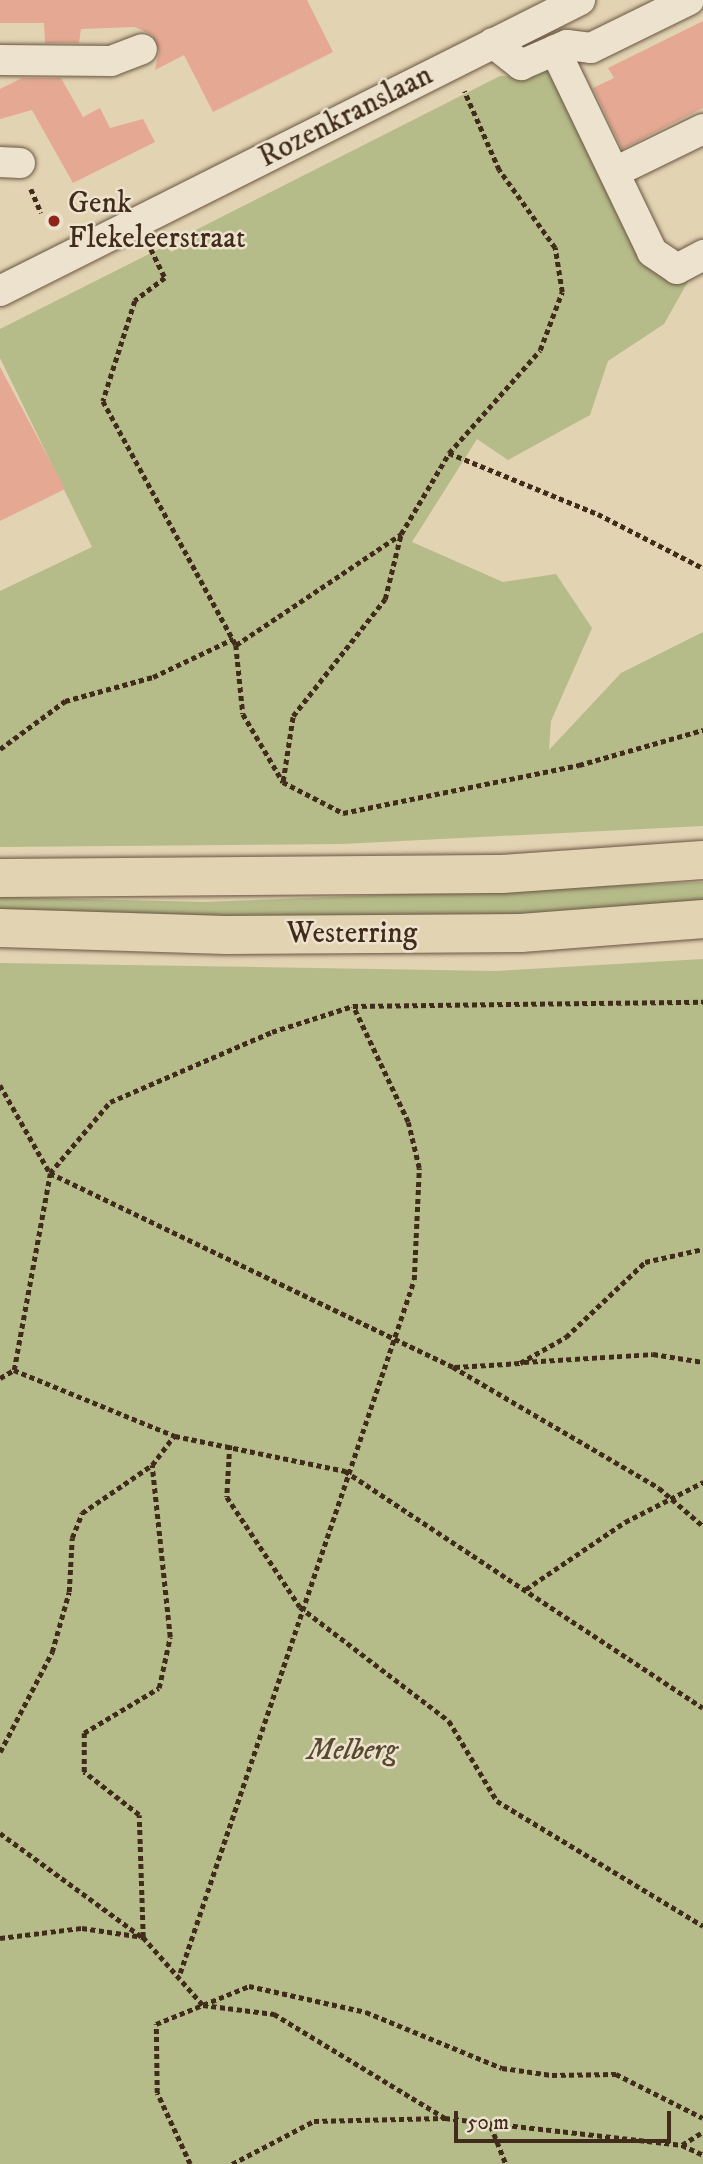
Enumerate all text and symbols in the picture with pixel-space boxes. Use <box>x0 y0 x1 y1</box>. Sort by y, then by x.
street label: Rozenkranslaan <box>253 58 439 176</box>
place label: Genk Flekeleerstraat <box>68 186 246 256</box>
marker: Genk Flekeleerstraat <box>46 213 62 229</box>
street label: Westerring <box>287 916 417 952</box>
park label: Melberg <box>307 1733 397 1769</box>
scale bar <box>458 2098 675 2142</box>
text: 50 m <box>467 2110 509 2136</box>

